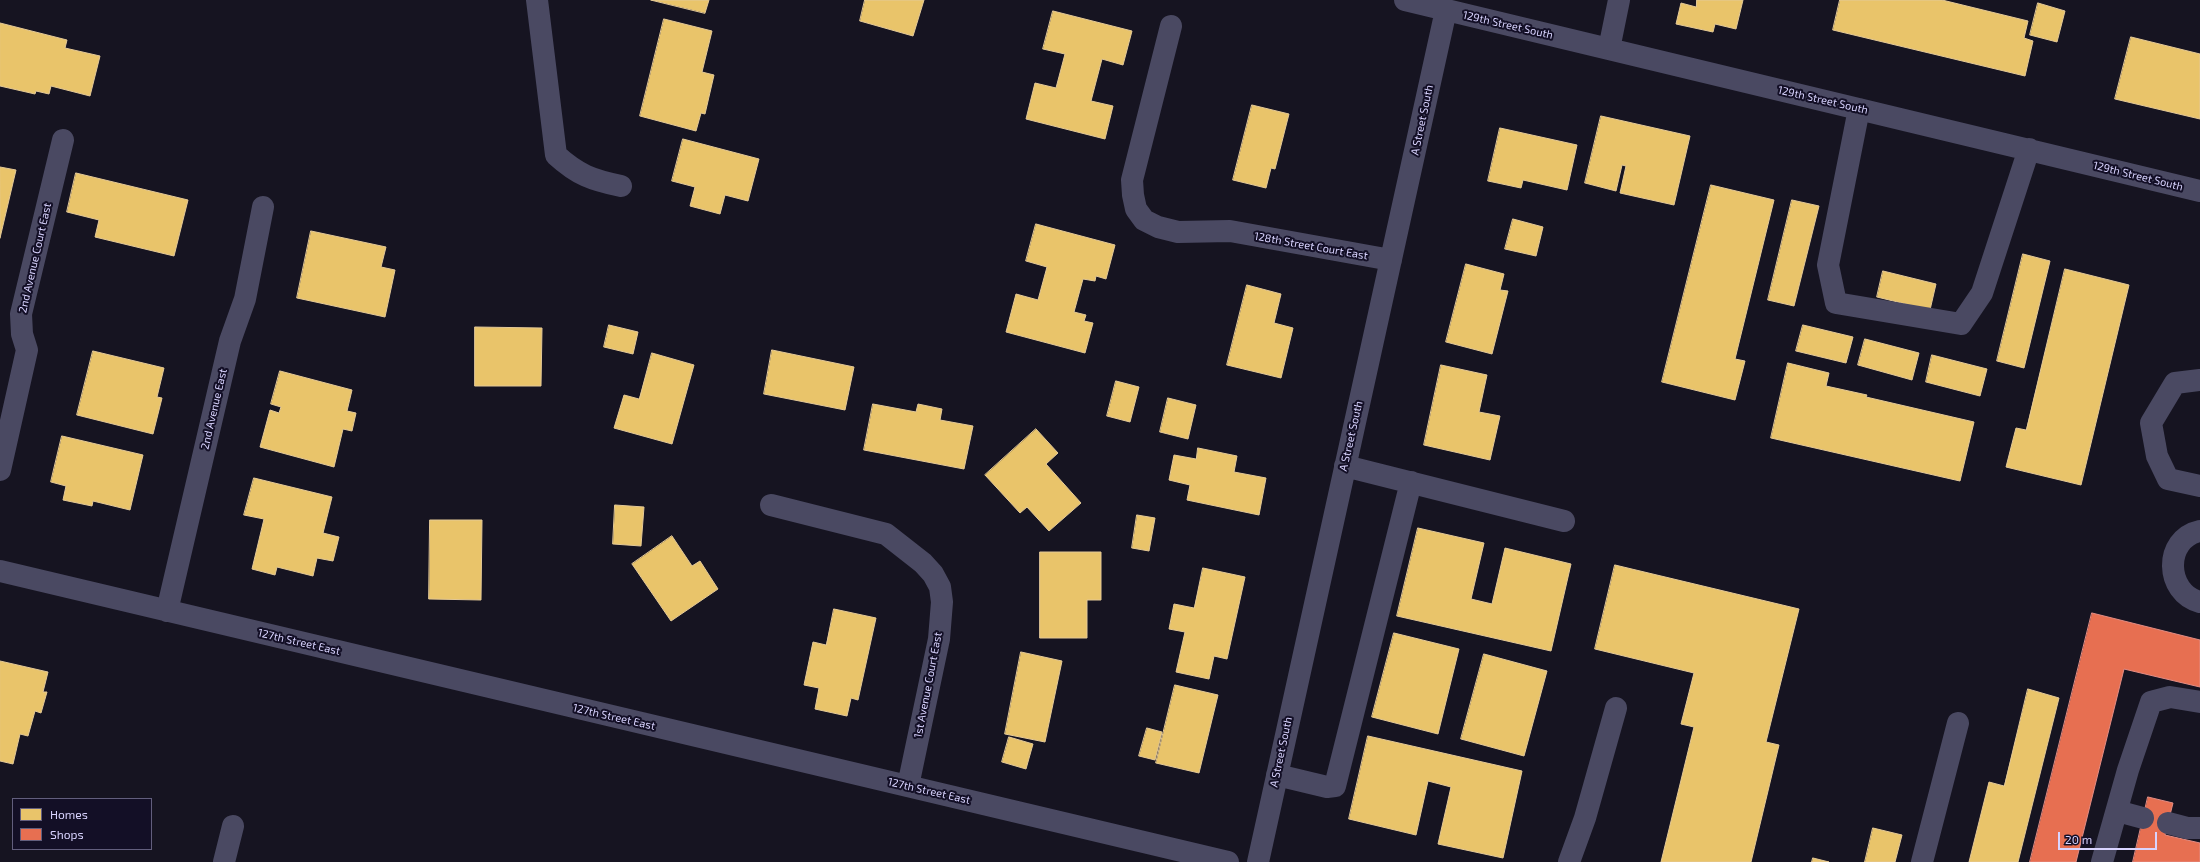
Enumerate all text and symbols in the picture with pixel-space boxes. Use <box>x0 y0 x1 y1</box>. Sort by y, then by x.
street label: 129th Street South <box>1462 8 1554 42</box>
street label: 129th Street South <box>1777 83 1869 117</box>
street label: A Street South <box>1408 84 1436 156</box>
street label: 129th Street South <box>2092 158 2184 194</box>
street label: 2nd Avenue Court East <box>16 202 54 314</box>
street label: 128th Street Court East <box>1253 230 1369 262</box>
street label: 2nd Avenue East <box>198 367 230 451</box>
street label: A Street South <box>1337 400 1365 472</box>
street label: 127th Street East <box>256 626 342 658</box>
street label: 1st Avenue Court East <box>911 631 945 739</box>
street label: 127th Street East <box>571 701 657 733</box>
street label: A Street South <box>1267 716 1295 788</box>
street label: 127th Street East <box>886 775 972 807</box>
legend <box>12 798 152 850</box>
text: Homes <box>50 807 88 821</box>
scale bar <box>2060 824 2159 850</box>
text: Shops <box>50 827 84 841</box>
text: 20 m <box>2065 832 2092 846</box>

